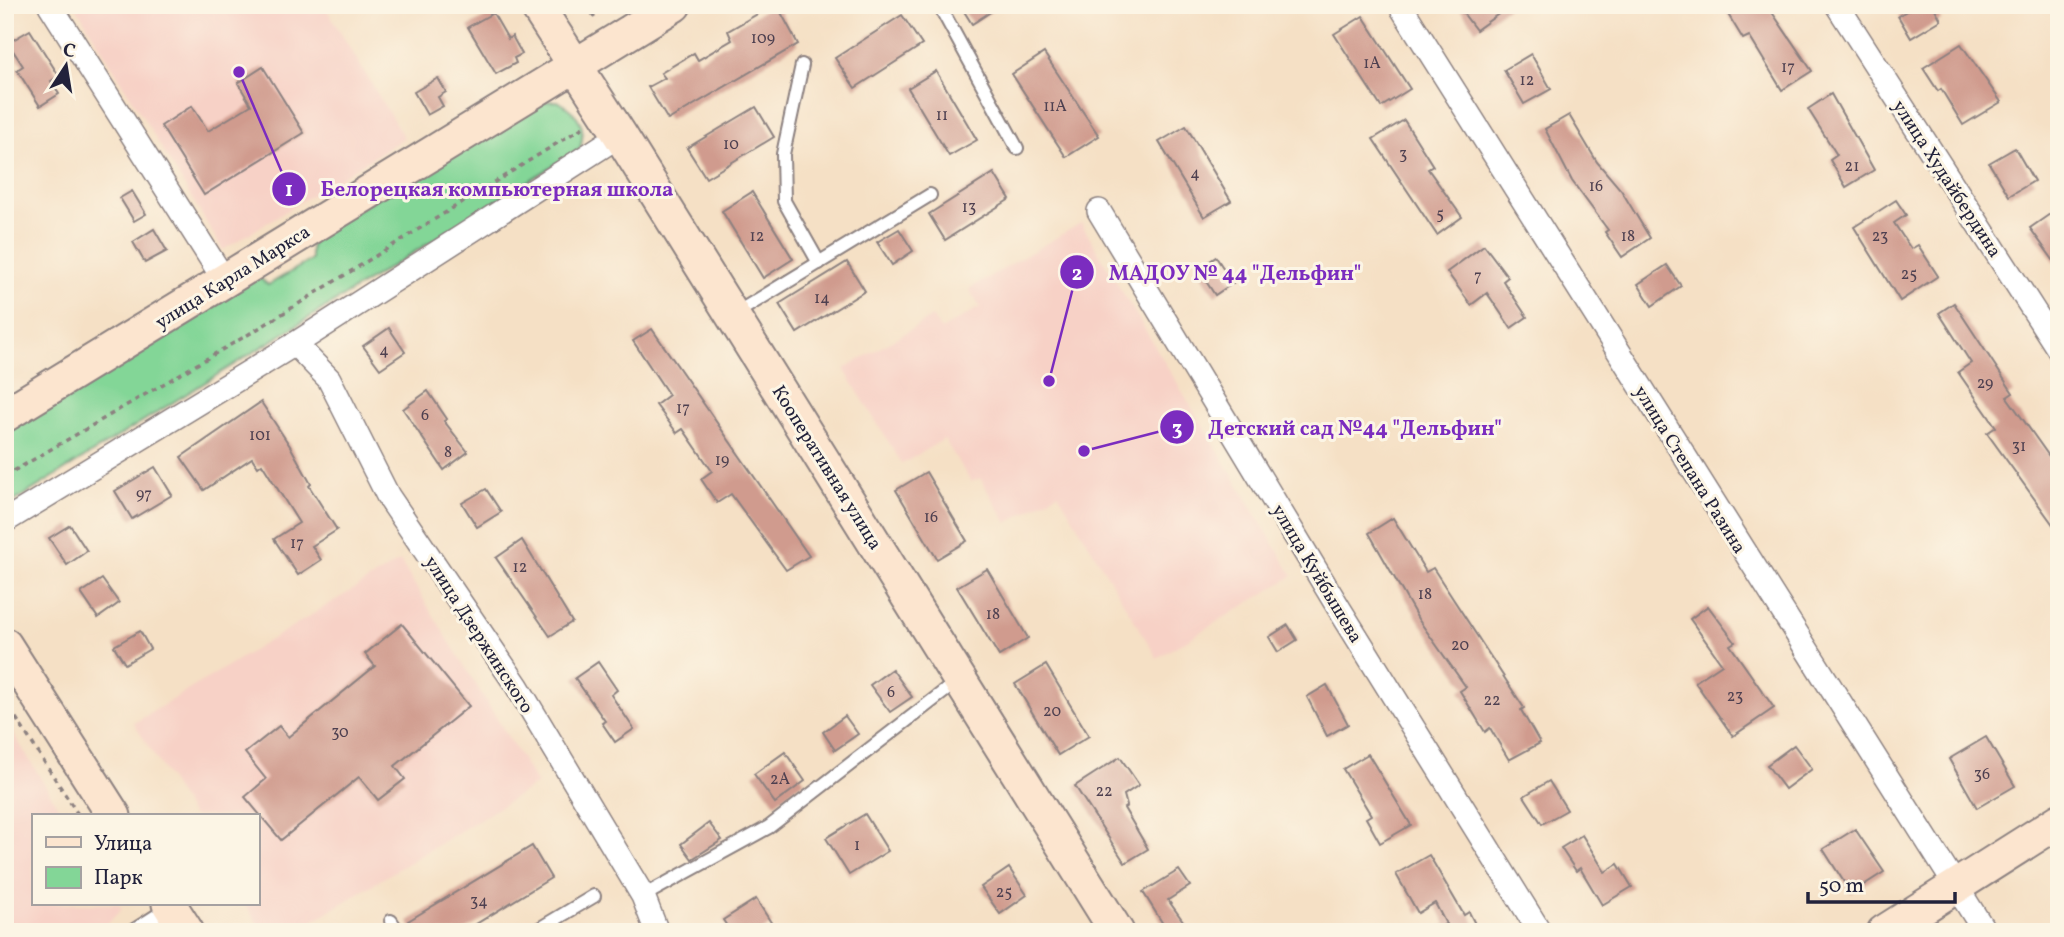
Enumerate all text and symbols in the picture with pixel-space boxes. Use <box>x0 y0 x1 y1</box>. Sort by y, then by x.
house number: 109 <box>751 28 775 50</box>
north arrow <box>32 32 102 102</box>
text: С <box>60 37 78 65</box>
house number: 1А <box>1363 53 1381 75</box>
house number: 17 <box>1781 57 1795 79</box>
house number: 12 <box>1520 70 1534 92</box>
street label: улица Худайбердина <box>1886 95 2007 263</box>
house number: 11А <box>1043 96 1067 118</box>
house number: 11 <box>936 105 948 127</box>
house number: 10 <box>723 134 739 156</box>
house number: 3 <box>1399 144 1407 166</box>
house number: 21 <box>1845 156 1859 178</box>
house number: 4 <box>1190 163 1200 185</box>
callout: Белорецкая компьютерная школа <box>272 168 688 210</box>
text: 1 <box>285 176 293 205</box>
text: Белорецкая компьютерная школа <box>321 176 673 205</box>
house number: 16 <box>1589 176 1603 198</box>
house number: 13 <box>962 197 976 219</box>
house number: 5 <box>1436 204 1444 226</box>
street label: улица Карла Маркса <box>151 219 316 336</box>
house number: 12 <box>750 226 764 248</box>
house number: 18 <box>1621 226 1635 248</box>
house number: 23 <box>1872 226 1888 248</box>
callout: МАДОУ № 44 "Дельфин" <box>1059 251 1375 293</box>
text: 2 <box>1072 260 1082 289</box>
text: МАДОУ № 44 "Дельфин" <box>1109 260 1361 289</box>
house number: 25 <box>1901 264 1917 286</box>
house number: 7 <box>1474 266 1482 288</box>
house number: 14 <box>814 288 830 310</box>
house number: 4 <box>379 340 389 362</box>
house number: 29 <box>1977 373 1993 395</box>
street label: Кооперативная улица <box>765 381 888 555</box>
street label: улица Степана Разина <box>1627 381 1752 559</box>
house number: 17 <box>676 398 690 420</box>
house number: 6 <box>421 405 429 427</box>
callout: Детский сад №44 "Дельфин" <box>1159 406 1516 448</box>
text: 3 <box>1172 415 1182 444</box>
text: Детский сад №44 "Дельфин" <box>1208 415 1502 444</box>
house number: 101 <box>249 425 271 447</box>
house number: 31 <box>2012 436 2026 458</box>
house number: 8 <box>444 442 452 464</box>
house number: 19 <box>715 450 729 472</box>
house number: 97 <box>136 484 152 506</box>
street label: улица Куйбышева <box>1265 500 1368 648</box>
house number: 16 <box>924 507 938 529</box>
house number: 17 <box>290 533 304 555</box>
street label: улица Дзержинского <box>418 551 539 719</box>
house number: 12 <box>513 557 527 579</box>
house number: 18 <box>1418 584 1432 606</box>
house number: 18 <box>986 604 1000 626</box>
house number: 20 <box>1451 635 1469 657</box>
house number: 6 <box>887 682 895 704</box>
house number: 23 <box>1727 686 1743 708</box>
house number: 22 <box>1483 690 1501 712</box>
house number: 20 <box>1043 701 1061 723</box>
house number: 30 <box>331 722 349 744</box>
house number: 36 <box>1974 764 1990 786</box>
house number: 2А <box>770 769 790 791</box>
house number: 22 <box>1095 781 1113 803</box>
legend <box>32 814 259 906</box>
text: Улица <box>94 830 152 859</box>
house number: 1 <box>854 835 860 857</box>
scale bar <box>1808 860 1955 904</box>
text: Парк <box>94 864 143 893</box>
text: 50 m <box>1819 872 1864 901</box>
house number: 25 <box>996 882 1012 904</box>
house number: 34 <box>470 891 488 913</box>

